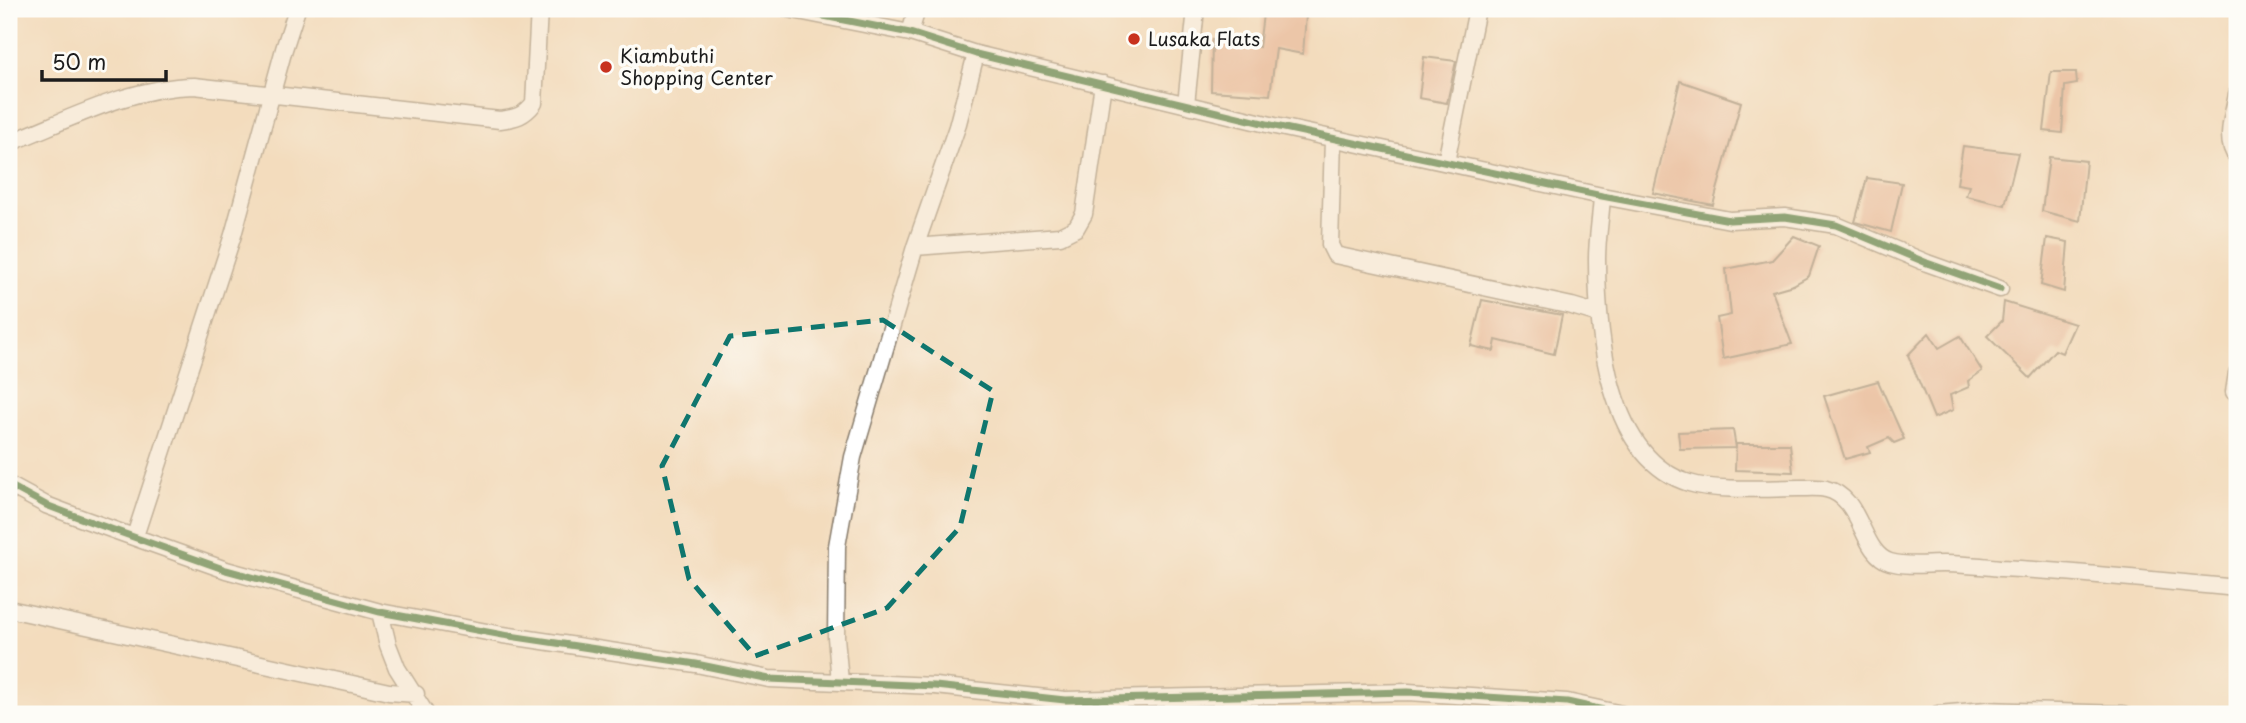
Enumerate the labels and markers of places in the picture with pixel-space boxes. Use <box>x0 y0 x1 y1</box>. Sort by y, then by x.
place label: Lusaka Flats <box>1148 24 1260 52</box>
marker: Lusaka Flats <box>1126 31 1142 47</box>
place label: Kiambuthi Shopping Center <box>620 41 773 91</box>
marker: Kiambuthi Shopping Center <box>598 59 614 75</box>

